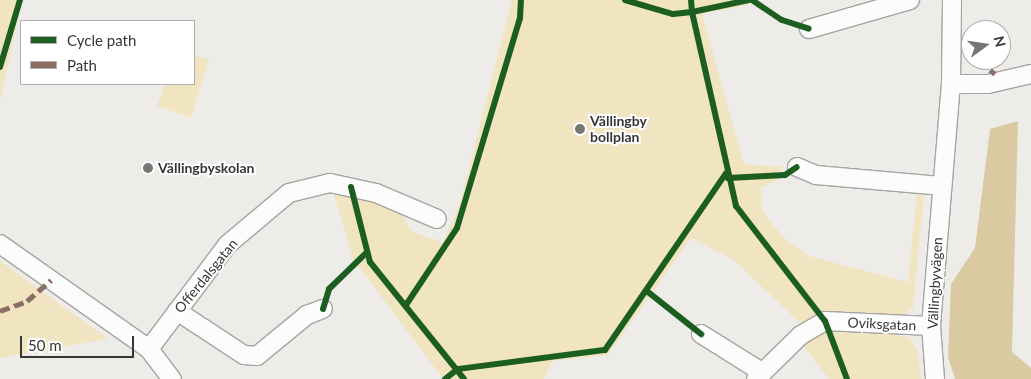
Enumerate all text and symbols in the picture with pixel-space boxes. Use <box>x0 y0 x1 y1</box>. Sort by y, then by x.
legend <box>20 20 195 85</box>
north arrow <box>961 20 1011 70</box>
text: Cycle path <box>67 31 136 49</box>
text: N <box>991 34 1010 49</box>
text: Path <box>67 56 97 74</box>
place label: Vällingby bollplan <box>590 113 647 146</box>
marker: Vällingby bollplan <box>574 123 586 135</box>
place label: Vällingbyskolan <box>158 160 255 176</box>
marker: Vällingbyskolan <box>142 162 154 174</box>
street label: Offerdalsgatan <box>171 236 241 316</box>
street label: Vällingbyvägen <box>924 237 946 329</box>
street label: Oviksgatan <box>847 314 917 334</box>
scale bar <box>22 326 136 358</box>
text: 50 m <box>28 336 62 354</box>

